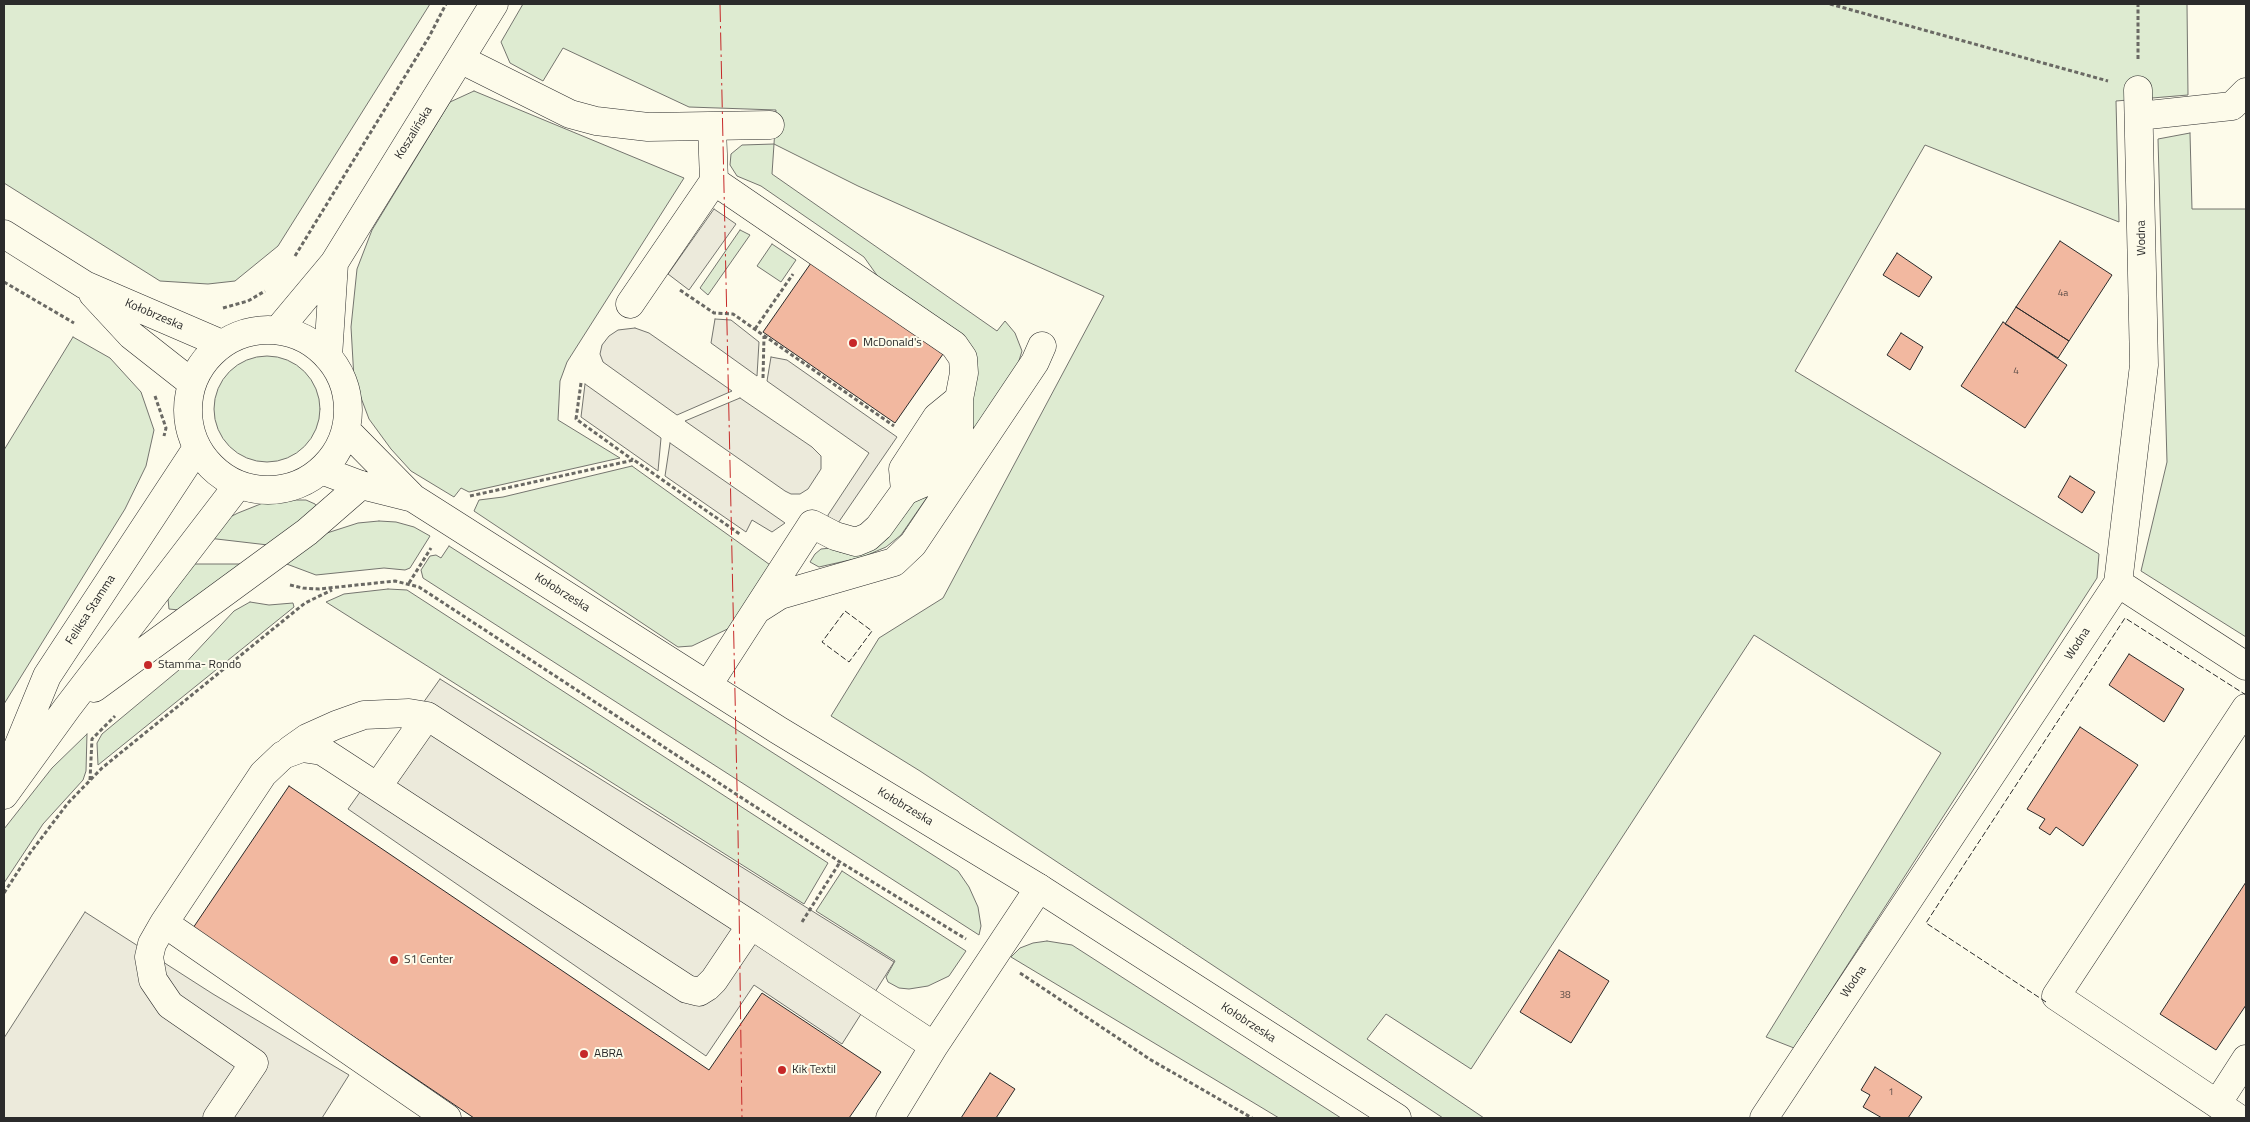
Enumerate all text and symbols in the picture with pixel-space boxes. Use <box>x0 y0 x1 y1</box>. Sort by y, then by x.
street label: Koszalińska <box>392 104 436 162</box>
street label: Wodna <box>2134 220 2150 256</box>
house number: 4a <box>2058 288 2068 300</box>
street label: Kołobrzeska <box>123 296 185 334</box>
place label: McDonald's <box>863 336 922 350</box>
marker: McDonald's <box>847 337 859 349</box>
house number: 4 <box>2013 366 2019 378</box>
street label: Kołobrzeska <box>532 570 592 616</box>
street label: Feliksa Stamma <box>63 572 119 648</box>
street label: Wodna <box>2062 625 2094 663</box>
place label: Stamma- Rondo <box>158 658 241 672</box>
marker: Stamma- Rondo <box>142 659 154 671</box>
street label: Kołobrzeska <box>875 785 935 829</box>
place label: S1 Center <box>404 953 453 967</box>
marker: S1 Center <box>388 954 400 966</box>
street label: Wodna <box>1838 963 1870 1001</box>
house number: 38 <box>1559 990 1571 1002</box>
street label: Kołobrzeska <box>1218 1000 1278 1046</box>
place label: ABRA <box>594 1047 623 1061</box>
marker: ABRA <box>578 1048 590 1060</box>
place label: Kik Textil <box>792 1063 836 1077</box>
marker: Kik Textil <box>776 1064 788 1076</box>
house number: 1 <box>1888 1087 1894 1099</box>

